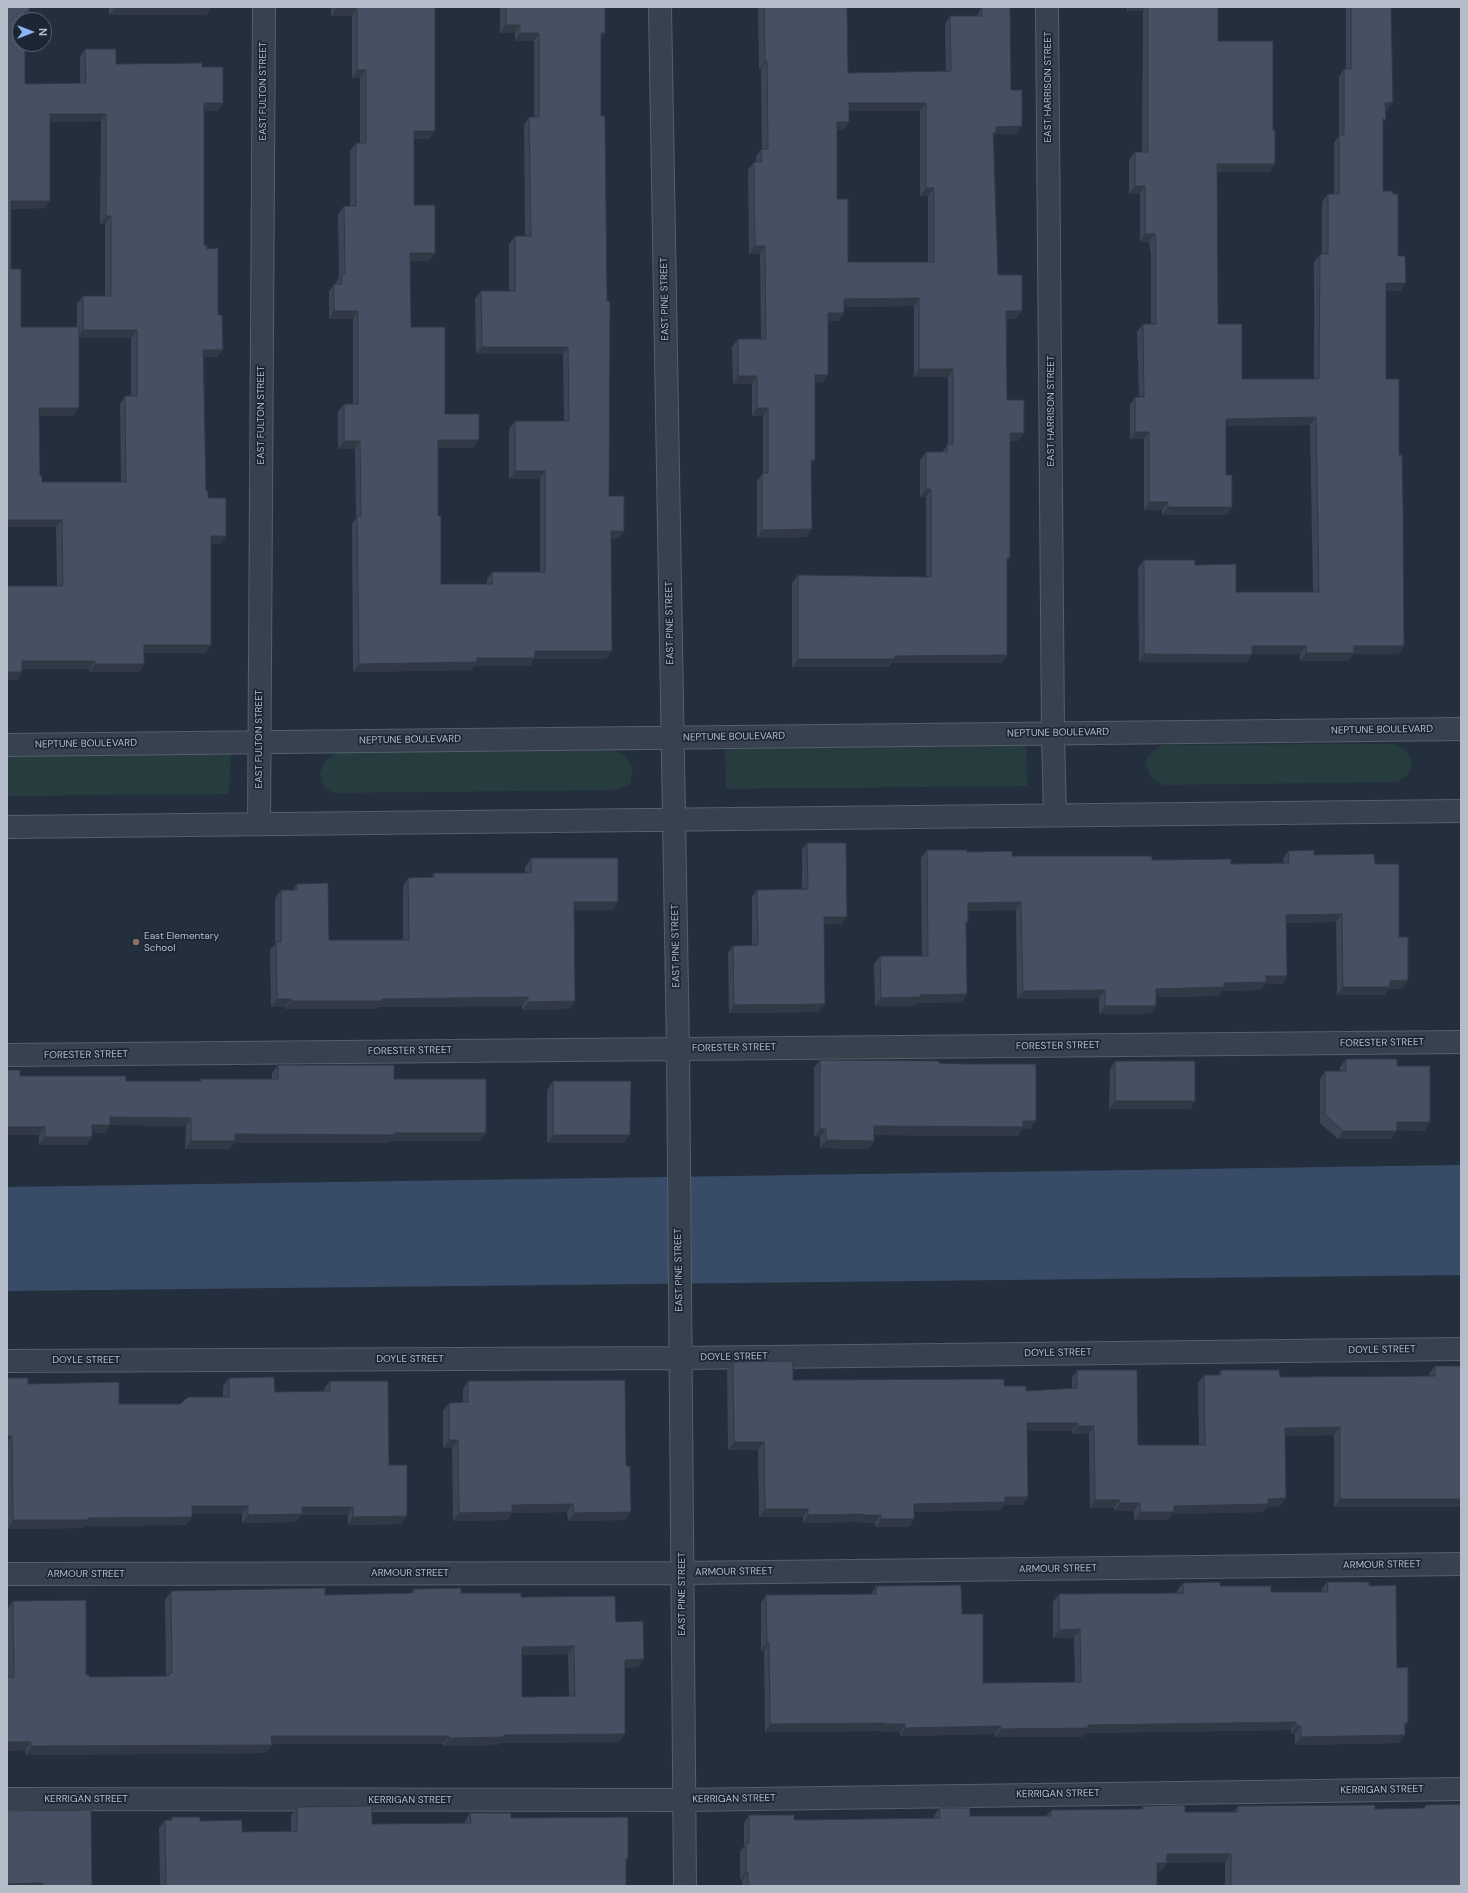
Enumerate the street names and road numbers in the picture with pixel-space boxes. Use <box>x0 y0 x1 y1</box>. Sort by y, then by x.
street label: EAST HARRISON STREET <box>1042 31 1054 143</box>
street label: EAST FULTON STREET <box>257 42 269 140</box>
street label: EAST PINE STREET <box>658 257 672 341</box>
street label: EAST HARRISON STREET <box>1045 355 1057 467</box>
street label: EAST FULTON STREET <box>255 366 267 464</box>
street label: EAST PINE STREET <box>663 581 677 665</box>
street label: EAST FULTON STREET <box>253 690 265 788</box>
street label: NEPTUNE BOULEVARD <box>1331 723 1433 737</box>
street label: NEPTUNE BOULEVARD <box>1007 726 1109 740</box>
street label: NEPTUNE BOULEVARD <box>683 730 785 744</box>
street label: NEPTUNE BOULEVARD <box>359 733 461 747</box>
street label: NEPTUNE BOULEVARD <box>35 737 137 751</box>
street label: EAST PINE STREET <box>669 904 683 988</box>
street label: FORESTER STREET <box>1340 1036 1424 1050</box>
street label: FORESTER STREET <box>1016 1039 1100 1053</box>
street label: FORESTER STREET <box>692 1041 776 1055</box>
street label: FORESTER STREET <box>368 1044 452 1058</box>
street label: FORESTER STREET <box>44 1048 128 1062</box>
street label: EAST PINE STREET <box>672 1228 686 1312</box>
street label: DOYLE STREET <box>1348 1343 1416 1357</box>
street label: DOYLE STREET <box>1024 1346 1092 1360</box>
street label: DOYLE STREET <box>700 1350 768 1364</box>
street label: DOYLE STREET <box>376 1353 444 1365</box>
street label: DOYLE STREET <box>52 1354 120 1366</box>
street label: EAST PINE STREET <box>676 1552 688 1636</box>
street label: ARMOUR STREET <box>1343 1558 1421 1572</box>
street label: ARMOUR STREET <box>1019 1562 1097 1576</box>
street label: ARMOUR STREET <box>695 1565 773 1579</box>
street label: ARMOUR STREET <box>371 1567 449 1579</box>
street label: ARMOUR STREET <box>47 1568 125 1580</box>
street label: KERRIGAN STREET <box>1340 1783 1424 1797</box>
street label: KERRIGAN STREET <box>1016 1787 1100 1801</box>
street label: KERRIGAN STREET <box>692 1792 776 1806</box>
street label: KERRIGAN STREET <box>44 1793 128 1805</box>
street label: KERRIGAN STREET <box>368 1794 452 1806</box>

